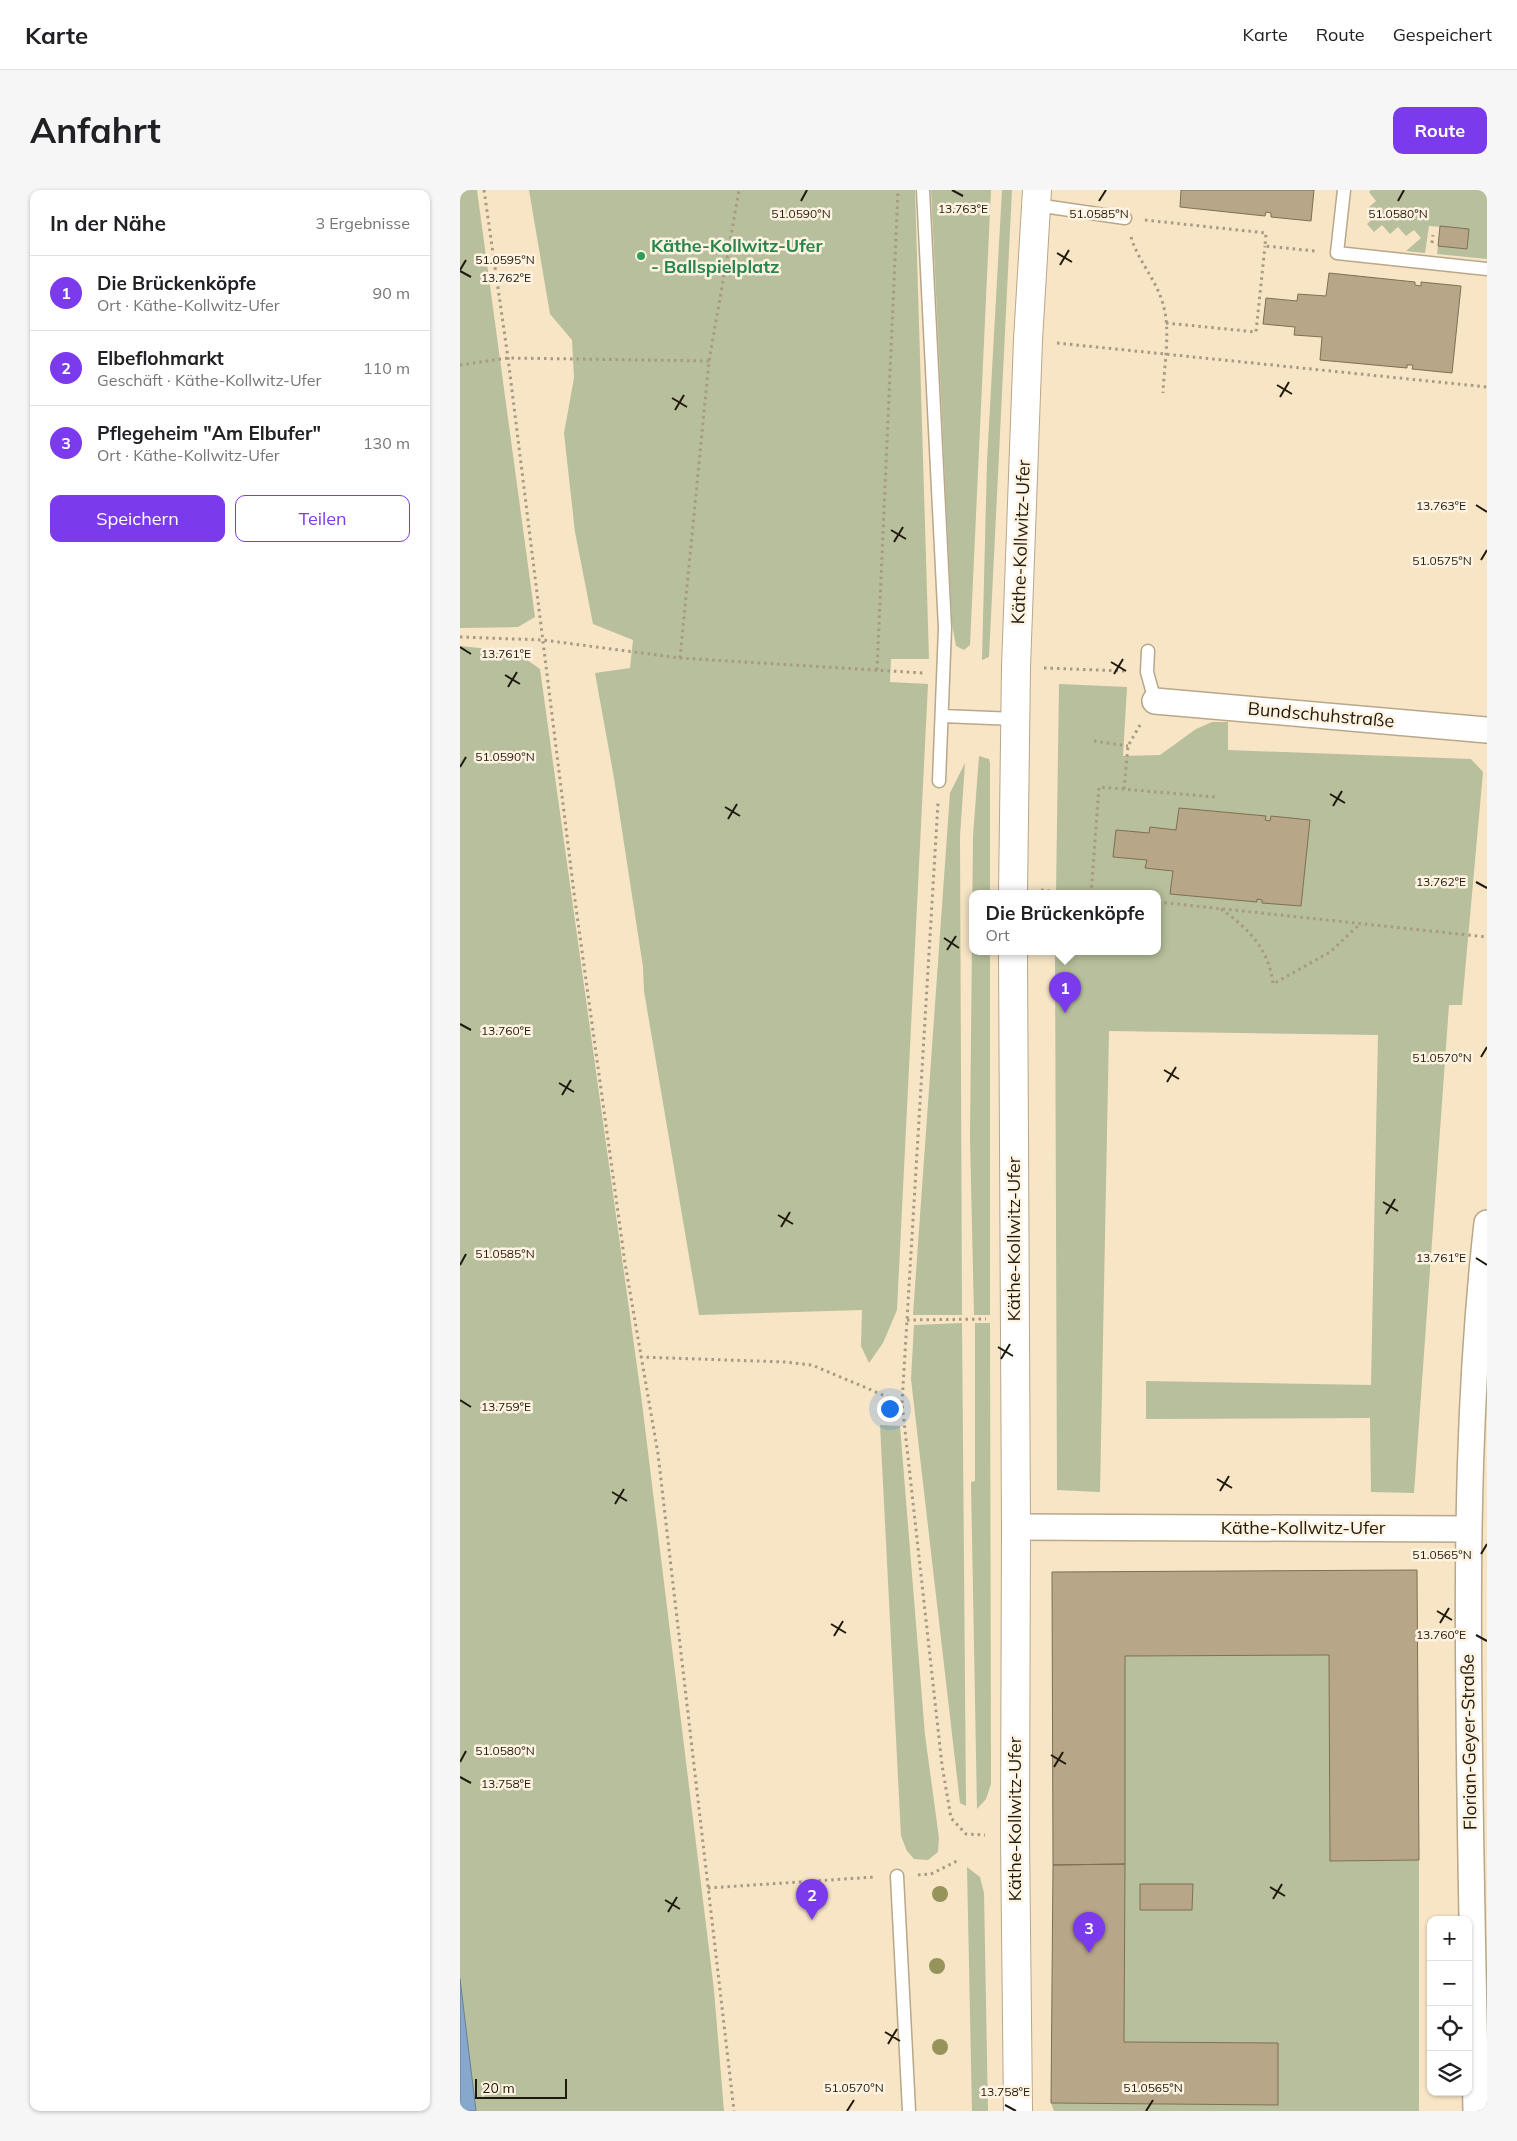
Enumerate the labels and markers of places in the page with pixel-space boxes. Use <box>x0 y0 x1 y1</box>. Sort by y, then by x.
place label: Käthe-Kollwitz-Ufer - Ballspielplatz <box>651 234 823 278</box>
marker: Käthe-Kollwitz-Ufer - Ballspielplatz <box>635 250 647 262</box>
pin: 1 <box>1049 972 1081 1013</box>
pin: 2 <box>796 1879 828 1920</box>
pin: 3 <box>1073 1912 1105 1953</box>

